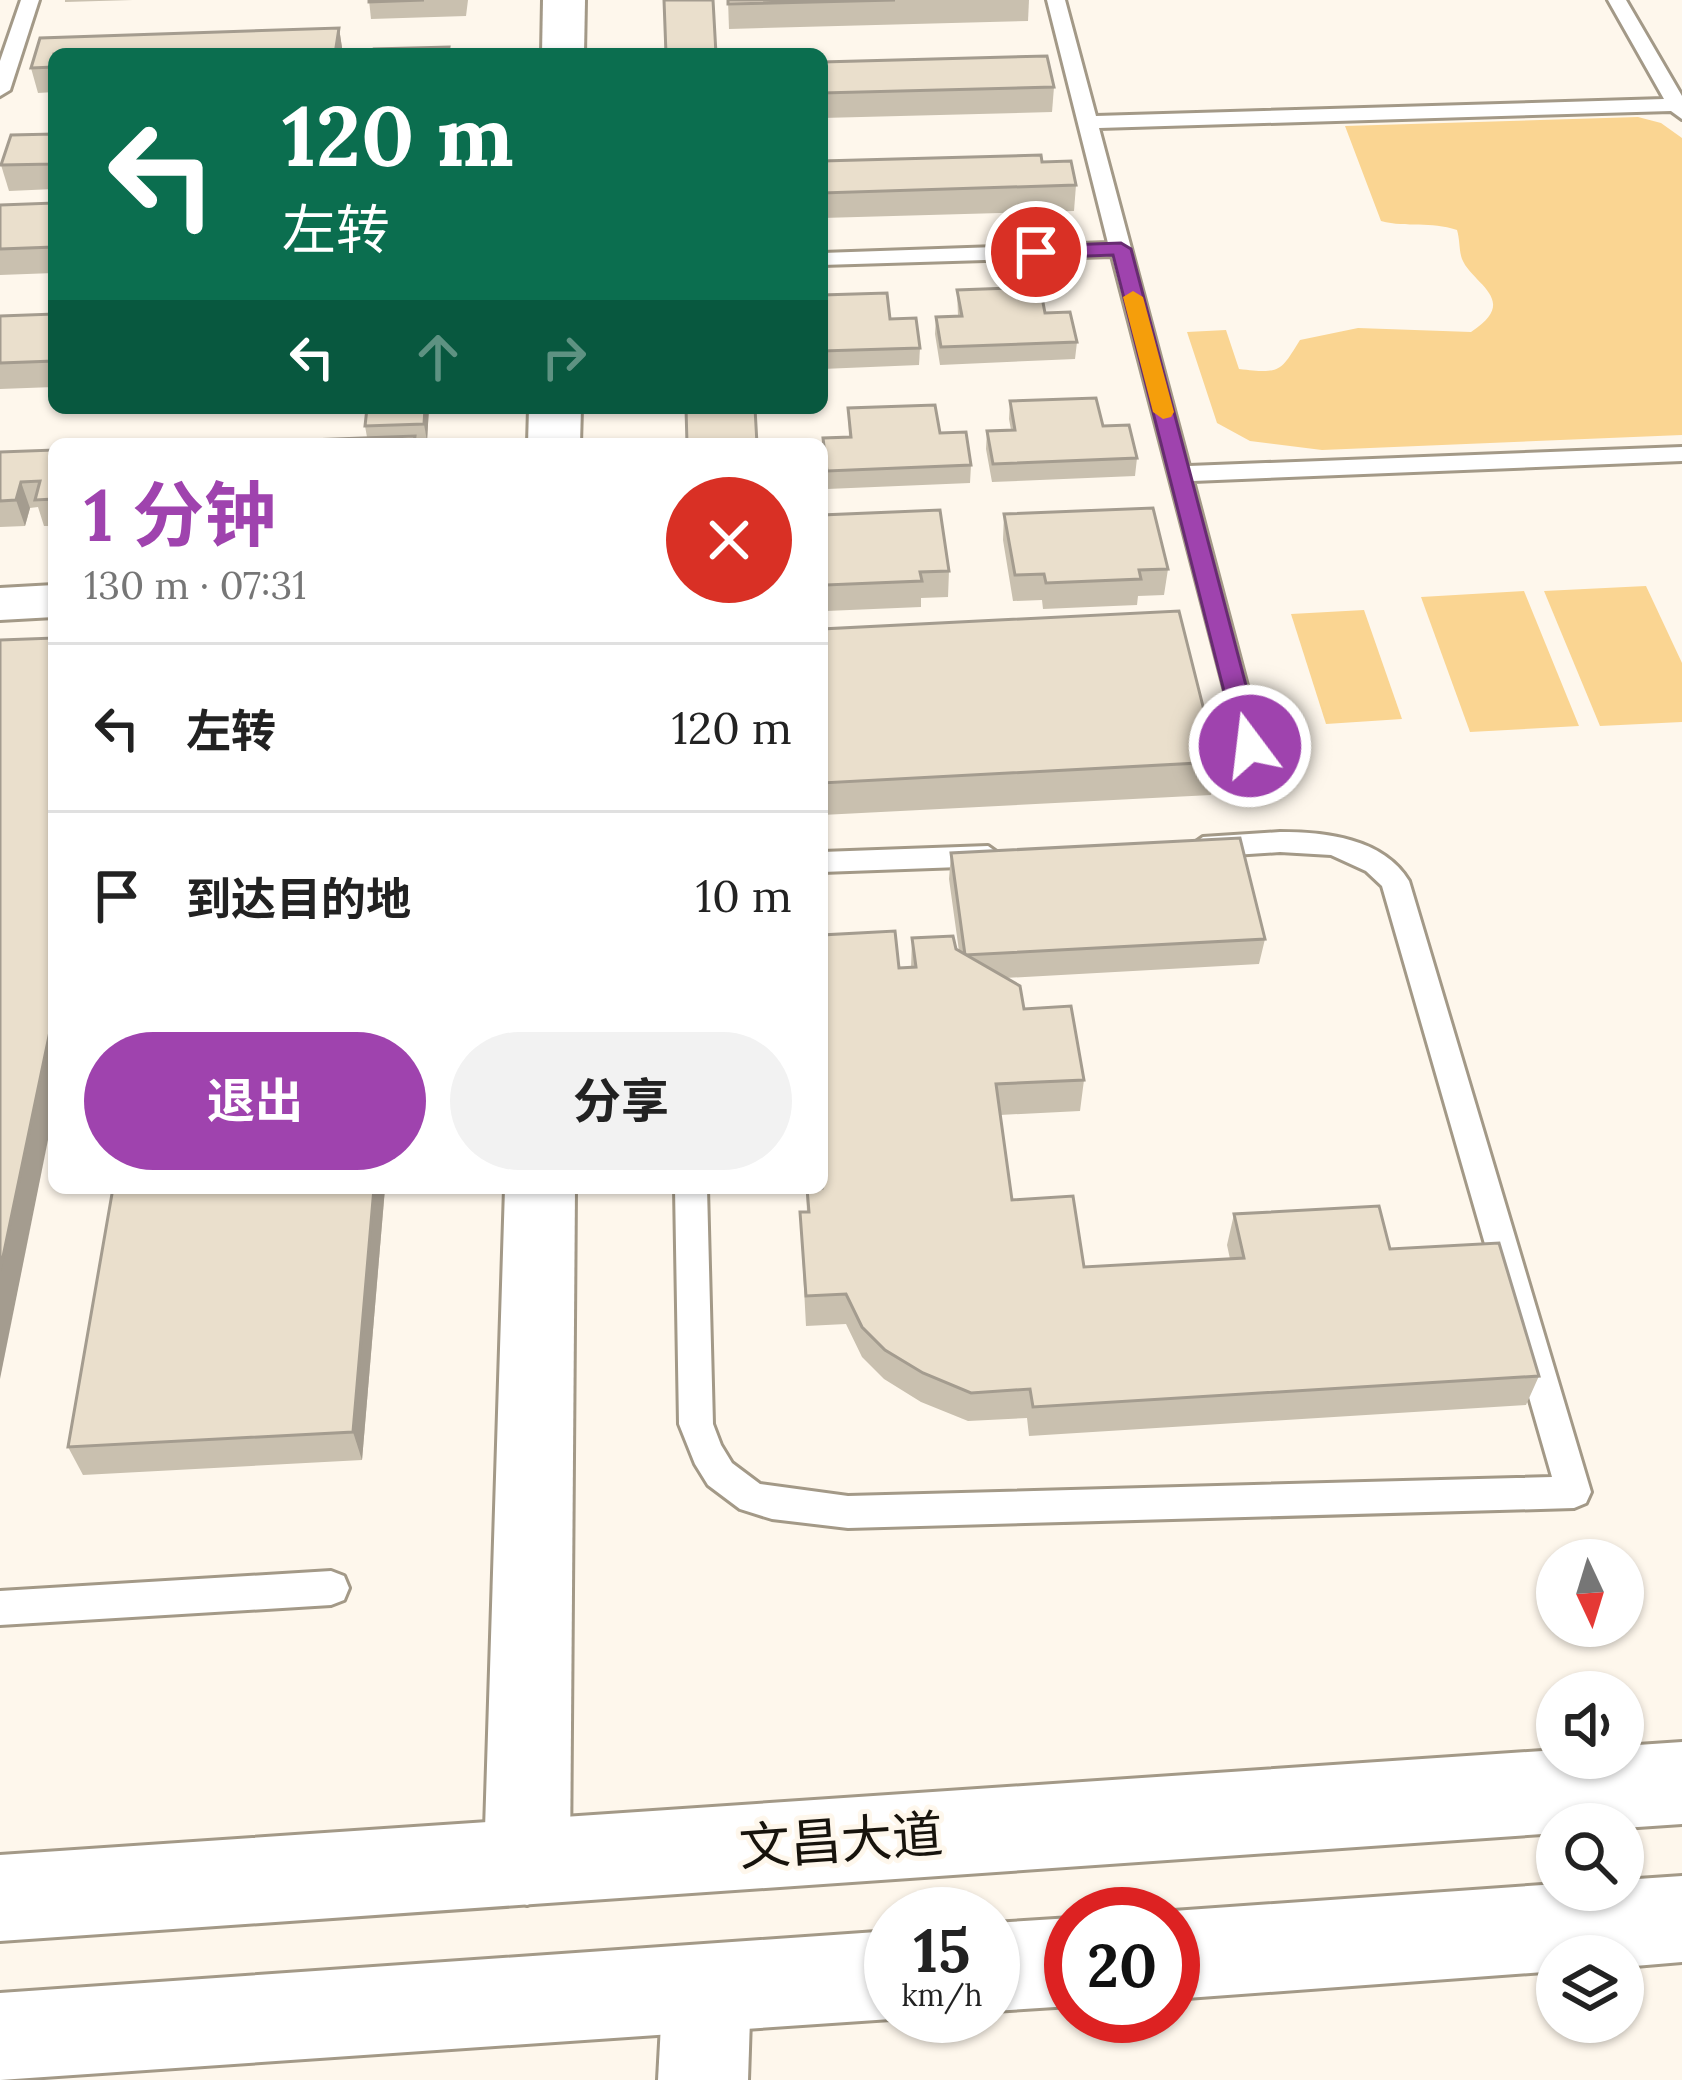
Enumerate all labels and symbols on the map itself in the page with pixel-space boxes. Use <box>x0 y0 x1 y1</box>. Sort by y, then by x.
pin <box>985 201 1087 303</box>
position arrow <box>1187 683 1313 809</box>
north arrow <box>1536 1539 1644 1647</box>
street label: 文昌大道 <box>737 1800 945 1880</box>
speed limit sign: 20 <box>1044 1887 1200 2043</box>

